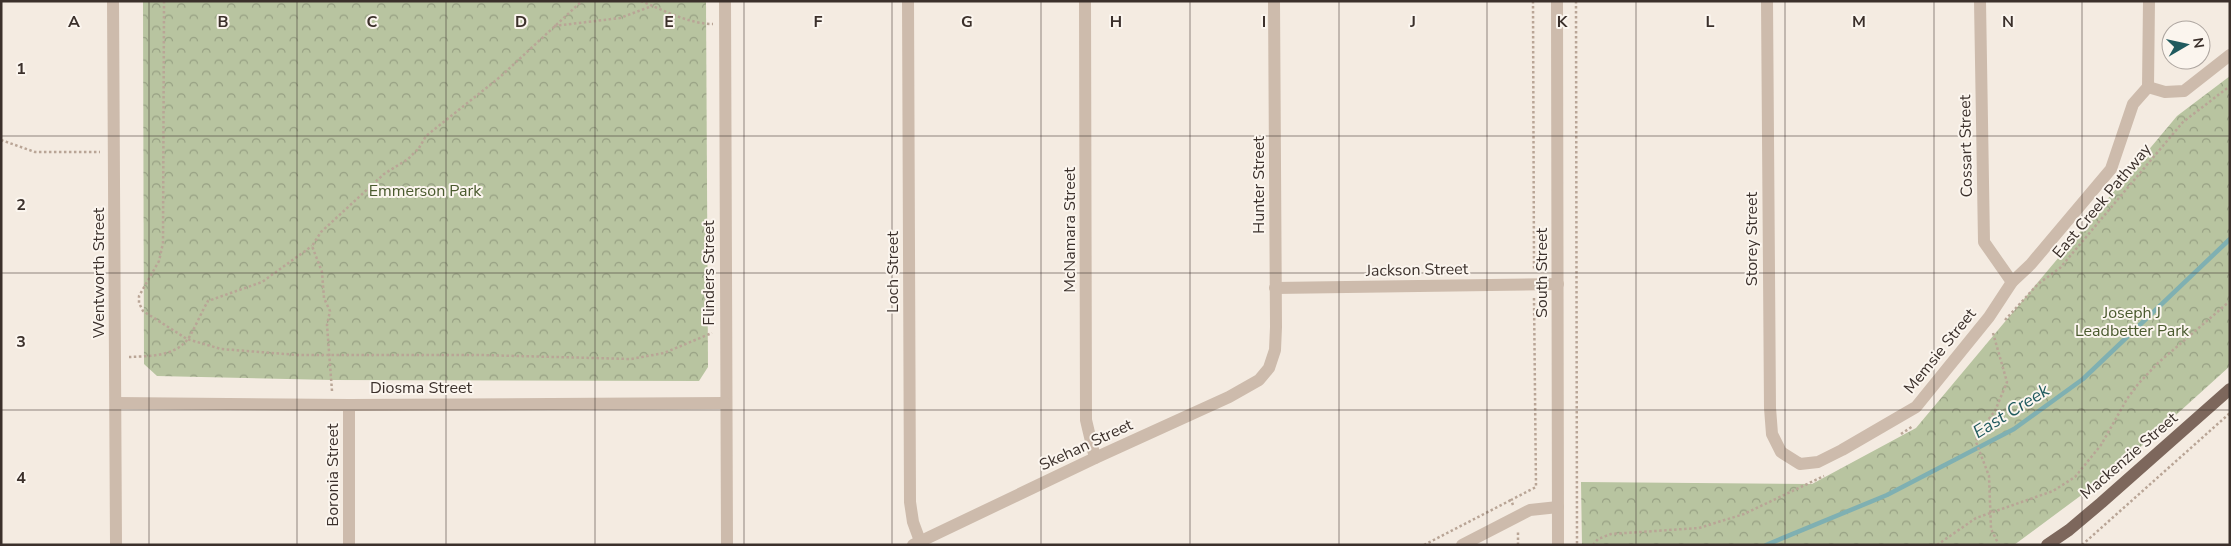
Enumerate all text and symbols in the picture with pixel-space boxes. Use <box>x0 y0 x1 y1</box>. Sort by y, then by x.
text: A <box>68 11 80 33</box>
text: B <box>217 11 229 33</box>
text: C <box>367 11 378 33</box>
text: D <box>515 11 527 33</box>
text: E <box>664 11 674 33</box>
text: F <box>814 11 823 33</box>
text: G <box>961 11 973 33</box>
text: H <box>1110 11 1122 33</box>
text: I <box>1262 11 1266 33</box>
text: J <box>1409 11 1416 33</box>
text: K <box>1557 11 1569 33</box>
text: L <box>1706 11 1715 33</box>
text: M <box>1852 11 1866 33</box>
text: N <box>2002 11 2014 33</box>
north arrow <box>2161 20 2211 70</box>
text: N <box>2188 36 2209 50</box>
text: 1 <box>16 58 26 80</box>
street label: Cossart Street <box>1954 94 1978 197</box>
street label: Hunter Street <box>1248 136 1270 234</box>
street label: East Creek Pathway <box>2048 138 2157 263</box>
street label: McNamara Street <box>1059 167 1081 293</box>
park label: Emmerson Park <box>369 180 482 202</box>
street label: Storey Street <box>1741 191 1763 286</box>
text: 2 <box>16 194 26 216</box>
street label: Wentworth Street <box>88 207 110 338</box>
street label: Flinders Street <box>698 220 720 326</box>
street label: South Street <box>1531 228 1553 318</box>
street label: Loch Street <box>882 231 904 313</box>
street label: Jackson Street <box>1365 258 1469 282</box>
park label: Joseph J Leadbetter Park <box>2075 302 2190 342</box>
street label: Memsie Street <box>1899 304 1981 398</box>
text: 3 <box>16 331 26 353</box>
street label: Diosma Street <box>370 377 472 399</box>
water label: East Creek <box>1968 378 2055 444</box>
street label: Mackenzie Street <box>2076 407 2183 504</box>
street label: Skehan Street <box>1036 414 1137 476</box>
street label: Boronia Street <box>322 423 344 527</box>
text: 4 <box>16 467 26 489</box>

